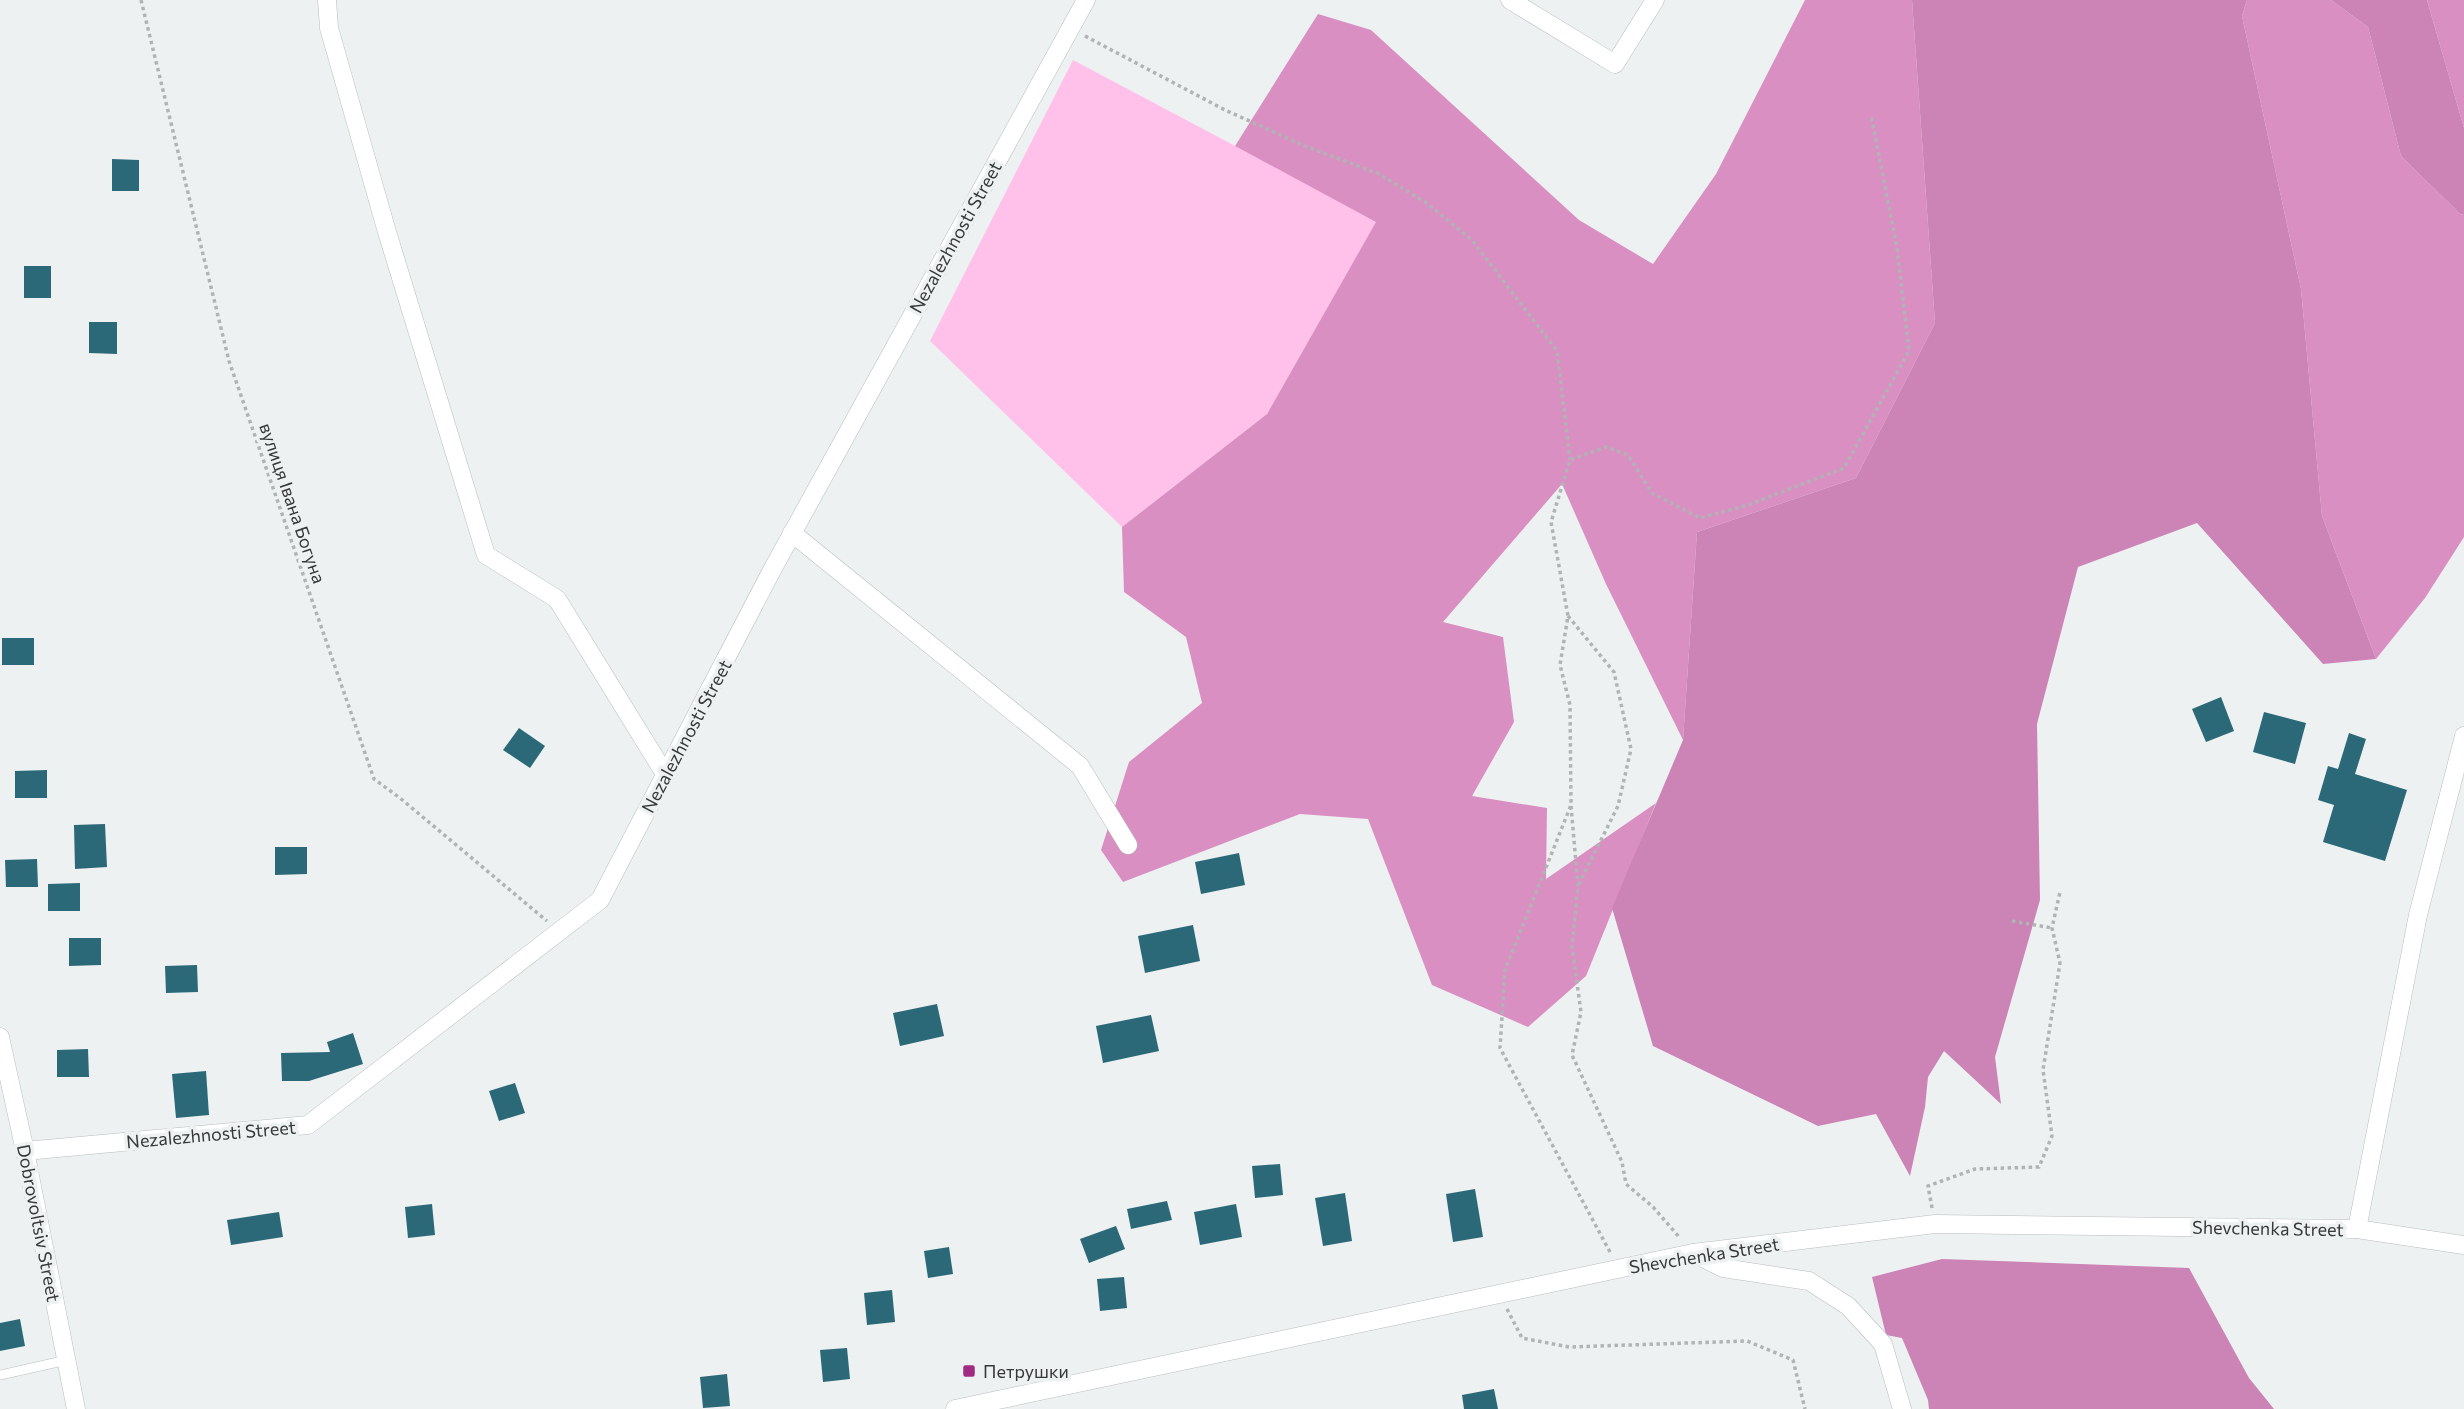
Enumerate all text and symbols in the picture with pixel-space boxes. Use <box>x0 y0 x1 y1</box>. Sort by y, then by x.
street label: Nezalezhnosti Street <box>904 157 1006 317</box>
street label: вулиця Івана Богуна <box>255 420 331 586</box>
street label: Nezalezhnosti Street <box>636 656 736 816</box>
street label: Nezalezhnosti Street <box>125 1116 297 1152</box>
street label: Dobrovoltsiv Street <box>13 1142 65 1304</box>
street label: Shevchenka Street <box>2192 1216 2344 1240</box>
street label: Shevchenka Street <box>1627 1232 1781 1278</box>
place label: Петрушки <box>983 1360 1069 1382</box>
marker: Петрушки <box>961 1363 977 1379</box>

